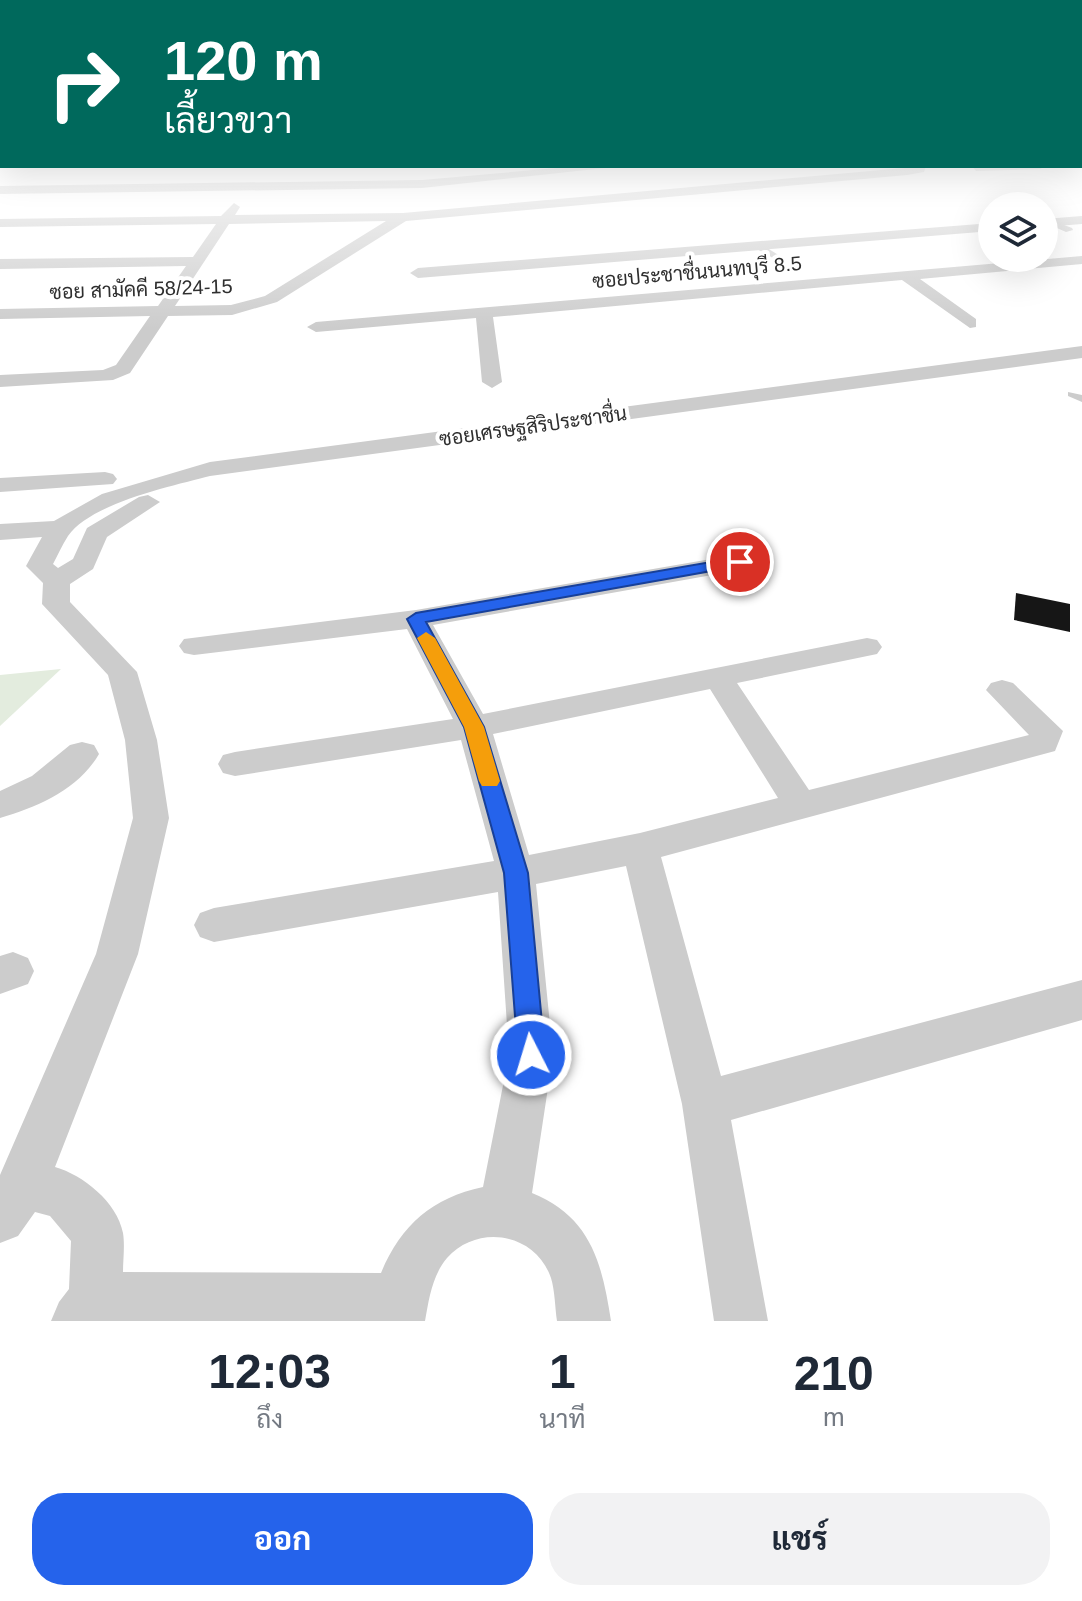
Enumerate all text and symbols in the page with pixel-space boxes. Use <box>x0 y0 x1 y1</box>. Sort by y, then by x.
text: 120 m <box>164 29 323 92</box>
icon: right <box>32 32 136 136</box>
text: เลี้ยวขวา <box>164 100 292 141</box>
map controls <box>978 192 1058 272</box>
button: layers <box>978 192 1058 272</box>
street label: ซอยประชาชื่นนนทบุรี 8.5 <box>591 246 803 295</box>
street label: ซอย สามัคคี 58/24-15 <box>49 273 233 303</box>
street label: ซอยเศรษฐสิริประชาชื่น <box>437 396 628 452</box>
pin <box>706 528 774 596</box>
icon: arrive <box>718 540 762 584</box>
position arrow <box>489 1013 573 1097</box>
text: 12:03 <box>208 1345 331 1398</box>
text: 1 <box>549 1345 576 1398</box>
text: 210 <box>794 1347 874 1400</box>
text: m <box>823 1402 845 1432</box>
text: ถึง <box>256 1404 283 1434</box>
text: นาที <box>539 1404 585 1434</box>
button: ออก <box>32 1493 533 1585</box>
button: แชร์ <box>549 1493 1050 1585</box>

